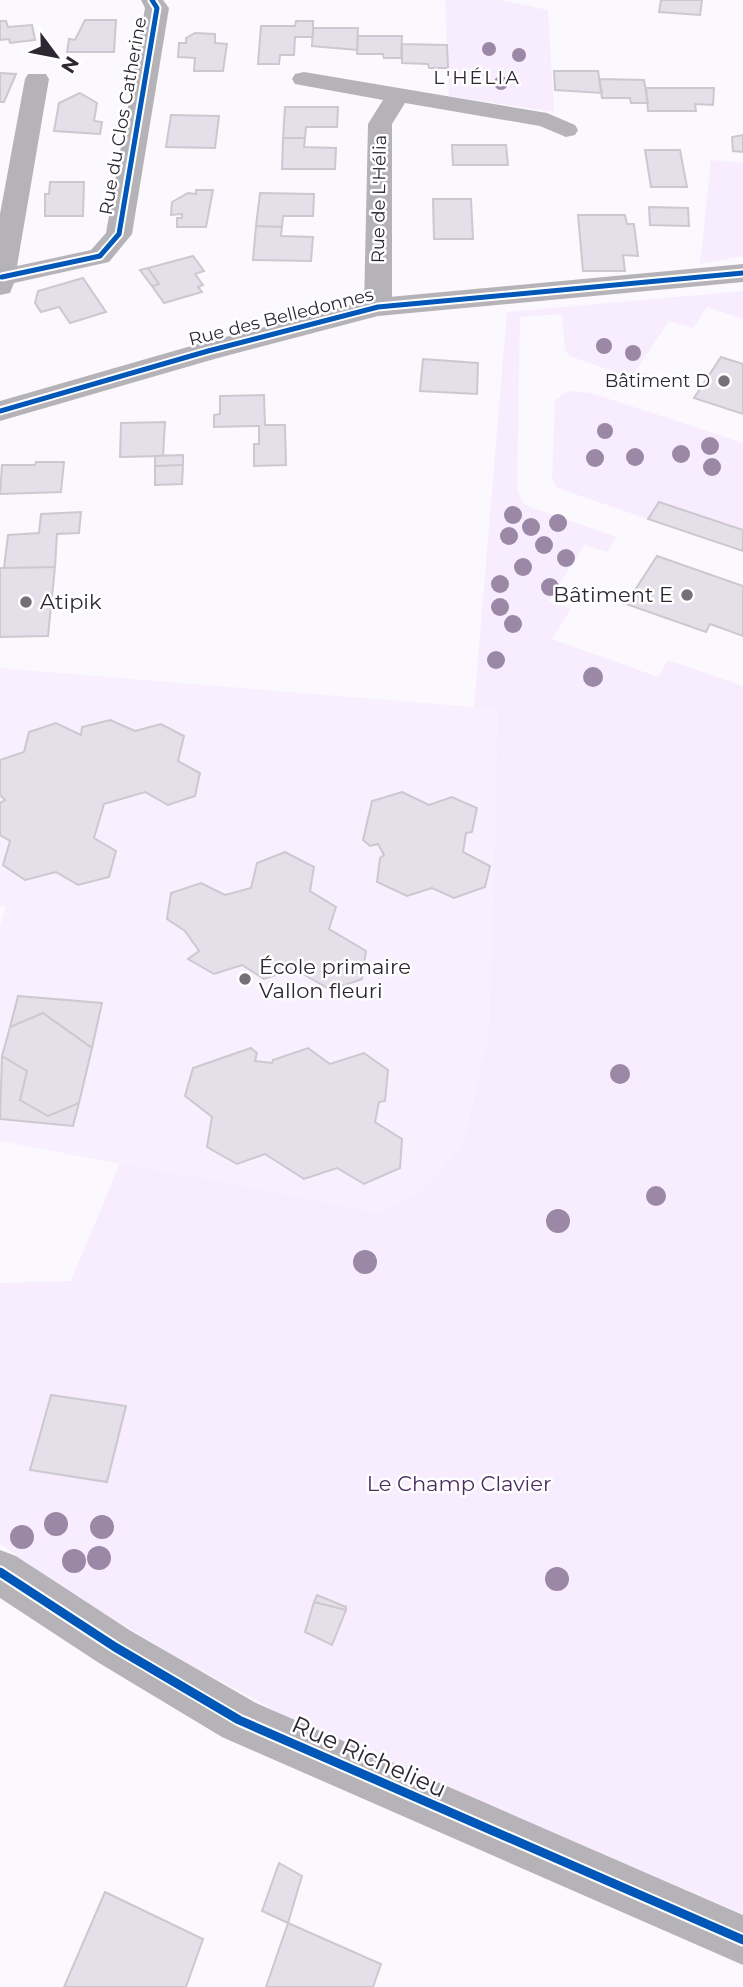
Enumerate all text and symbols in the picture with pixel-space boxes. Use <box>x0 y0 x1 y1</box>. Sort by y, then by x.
street label: Rue du Clos Catherine <box>95 15 151 217</box>
north arrow <box>21 21 91 91</box>
text: N <box>56 52 84 77</box>
district label: L'HÉLIA <box>433 66 521 89</box>
street label: Rue de L'Hélia <box>367 135 391 263</box>
street label: Rue des Belledonnes <box>186 283 376 351</box>
place label: Bâtiment D <box>605 370 710 392</box>
marker: Bâtiment D <box>716 373 732 389</box>
place label: Bâtiment E <box>553 582 673 607</box>
marker: Bâtiment E <box>679 587 695 603</box>
place label: Atipik <box>40 589 102 614</box>
marker: Atipik <box>18 594 34 610</box>
place label: École primaire Vallon fleuri <box>259 954 411 1003</box>
marker: École primaire Vallon fleuri <box>237 971 253 987</box>
park label: Le Champ Clavier <box>367 1471 551 1496</box>
street label: Rue Richelieu <box>288 1710 451 1803</box>

